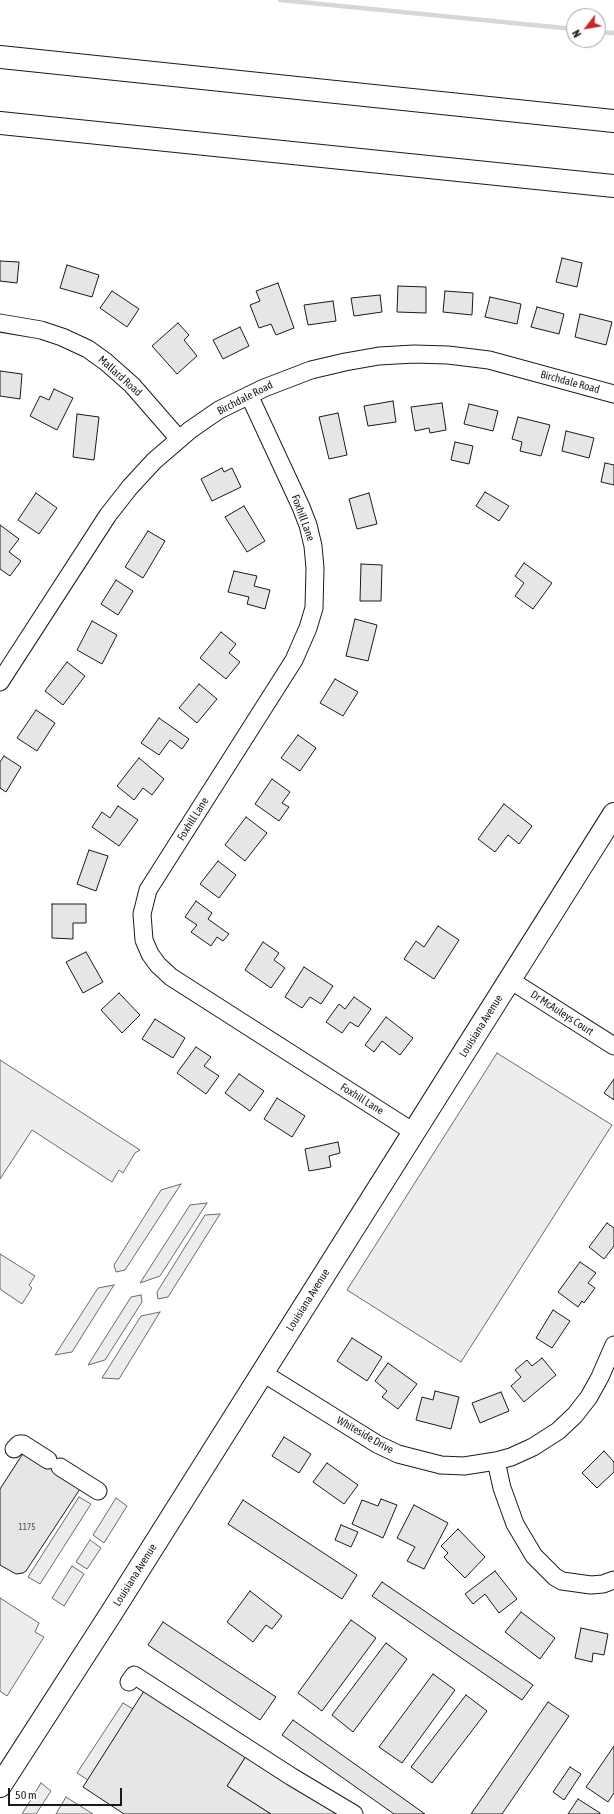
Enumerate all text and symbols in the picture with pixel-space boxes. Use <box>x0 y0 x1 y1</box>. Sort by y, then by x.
north arrow <box>566 8 606 48</box>
text: N <box>570 28 583 40</box>
street label: Mallard Road <box>95 353 145 399</box>
street label: Birchdale Road <box>539 368 601 396</box>
street label: Birchdale Road <box>215 378 275 418</box>
street label: Foxhill Lane <box>288 493 318 543</box>
street label: Foxhill Lane <box>175 795 211 843</box>
street label: Dr McAuleys Court <box>528 988 596 1038</box>
street label: Louisiana Avenue <box>457 992 505 1060</box>
street label: Foxhill Lane <box>338 1081 386 1117</box>
street label: Louisiana Avenue <box>284 1266 332 1334</box>
street label: Whiteside Drive <box>334 1413 396 1457</box>
house number: 1175 <box>19 1522 35 1532</box>
street label: Louisiana Avenue <box>111 1541 159 1609</box>
scale bar <box>10 1780 124 1806</box>
text: 50 m <box>15 1788 37 1802</box>

